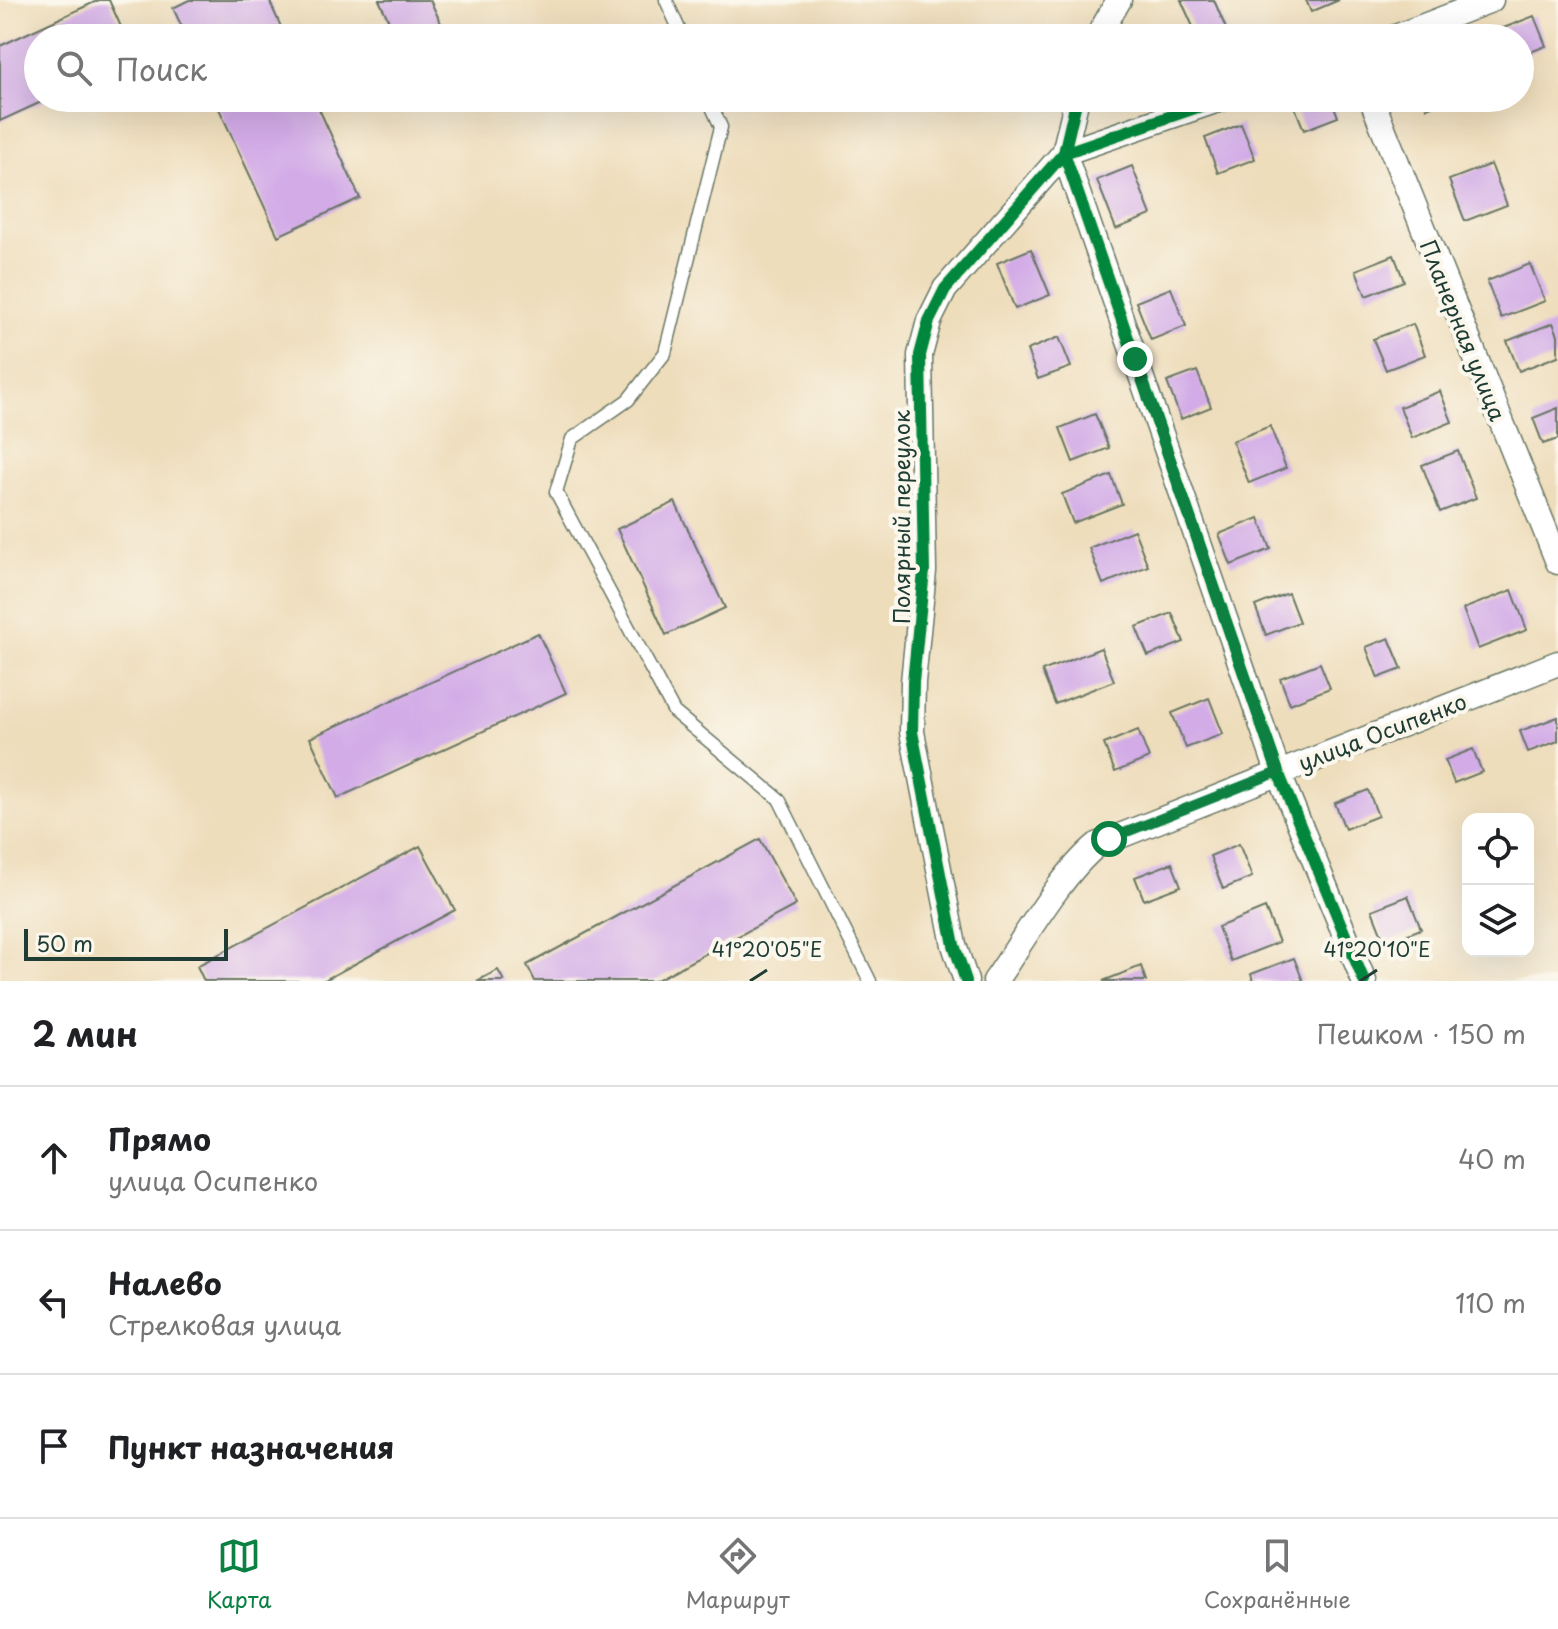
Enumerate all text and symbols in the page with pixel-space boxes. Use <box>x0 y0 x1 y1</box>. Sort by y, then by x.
search box <box>24 24 1534 112</box>
icon: search <box>52 46 96 90</box>
text: Поиск <box>116 46 207 91</box>
street label: Планерная улица <box>1413 235 1515 426</box>
route end <box>1117 341 1153 377</box>
street label: Полярный переулок <box>884 409 917 624</box>
street label: улица Осипенко <box>1293 684 1471 778</box>
map controls <box>1462 813 1534 957</box>
button: locate <box>1462 813 1534 885</box>
route start <box>1091 821 1127 857</box>
button: layers <box>1462 885 1534 957</box>
scale bar <box>24 925 228 961</box>
text: 50 m <box>36 926 93 959</box>
text: 41°20'05"E <box>712 934 822 964</box>
text: 41°20'10"E <box>1323 934 1431 964</box>
text: 2 мин <box>32 1007 138 1059</box>
text: Пешком · 150 m <box>1317 1014 1526 1053</box>
text: Прямо <box>108 1116 211 1161</box>
icon: ahead <box>32 1136 76 1180</box>
text: 40 m <box>1458 1139 1526 1178</box>
text: улица Осипенко <box>108 1161 318 1200</box>
text: Налево <box>108 1260 222 1305</box>
icon: left <box>32 1280 76 1324</box>
text: 110 m <box>1455 1283 1526 1322</box>
text: Стрелковая улица <box>108 1305 341 1344</box>
icon: arrive <box>32 1424 76 1468</box>
text: Пункт назначения <box>108 1424 394 1469</box>
tab: Карта <box>207 1534 272 1615</box>
tab: Маршрут <box>686 1534 790 1615</box>
tab: Сохранённые <box>1204 1534 1351 1615</box>

